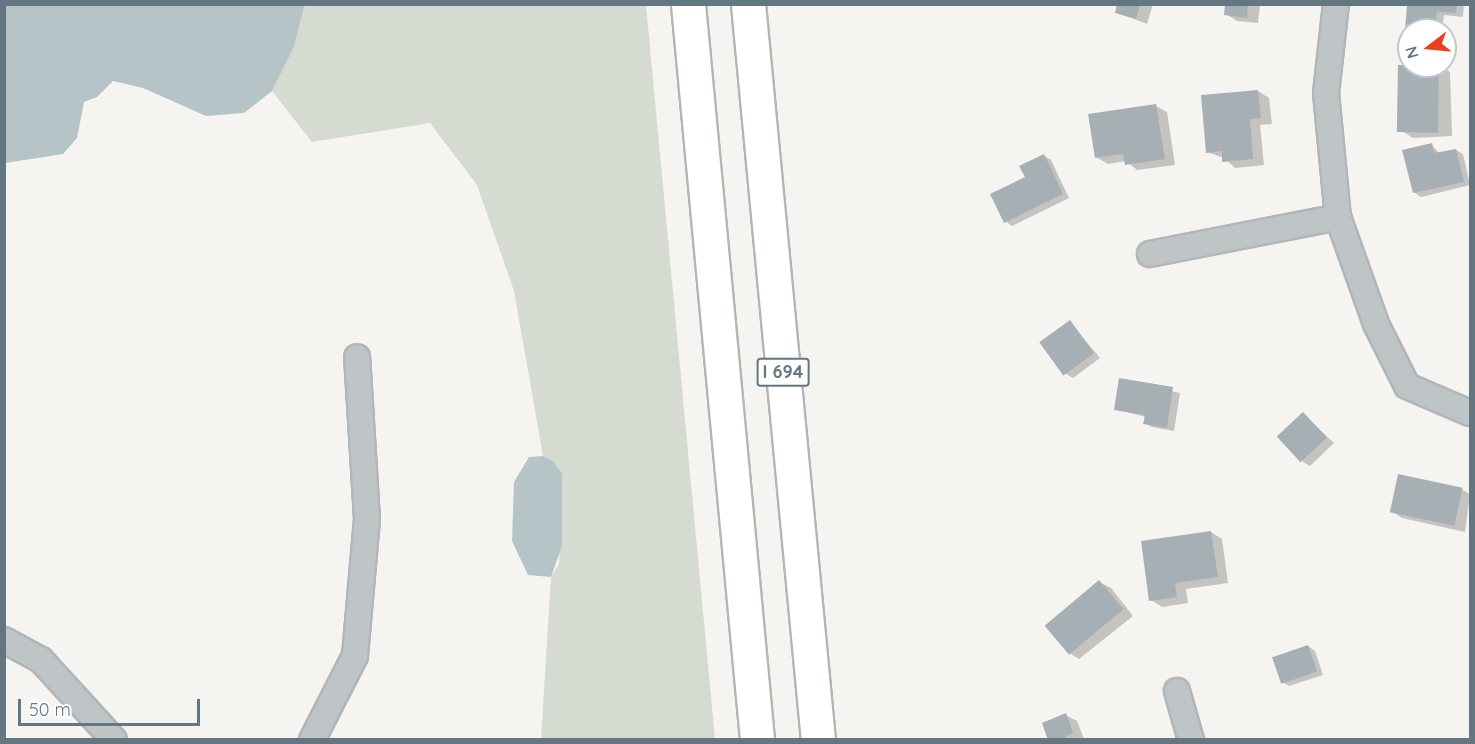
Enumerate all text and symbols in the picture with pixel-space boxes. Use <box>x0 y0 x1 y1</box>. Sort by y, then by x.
north arrow <box>1397 18 1457 78</box>
text: N <box>1400 44 1423 61</box>
road number: I 694 <box>756 357 810 387</box>
scale bar <box>21 687 202 725</box>
text: 50 m <box>29 698 71 721</box>

